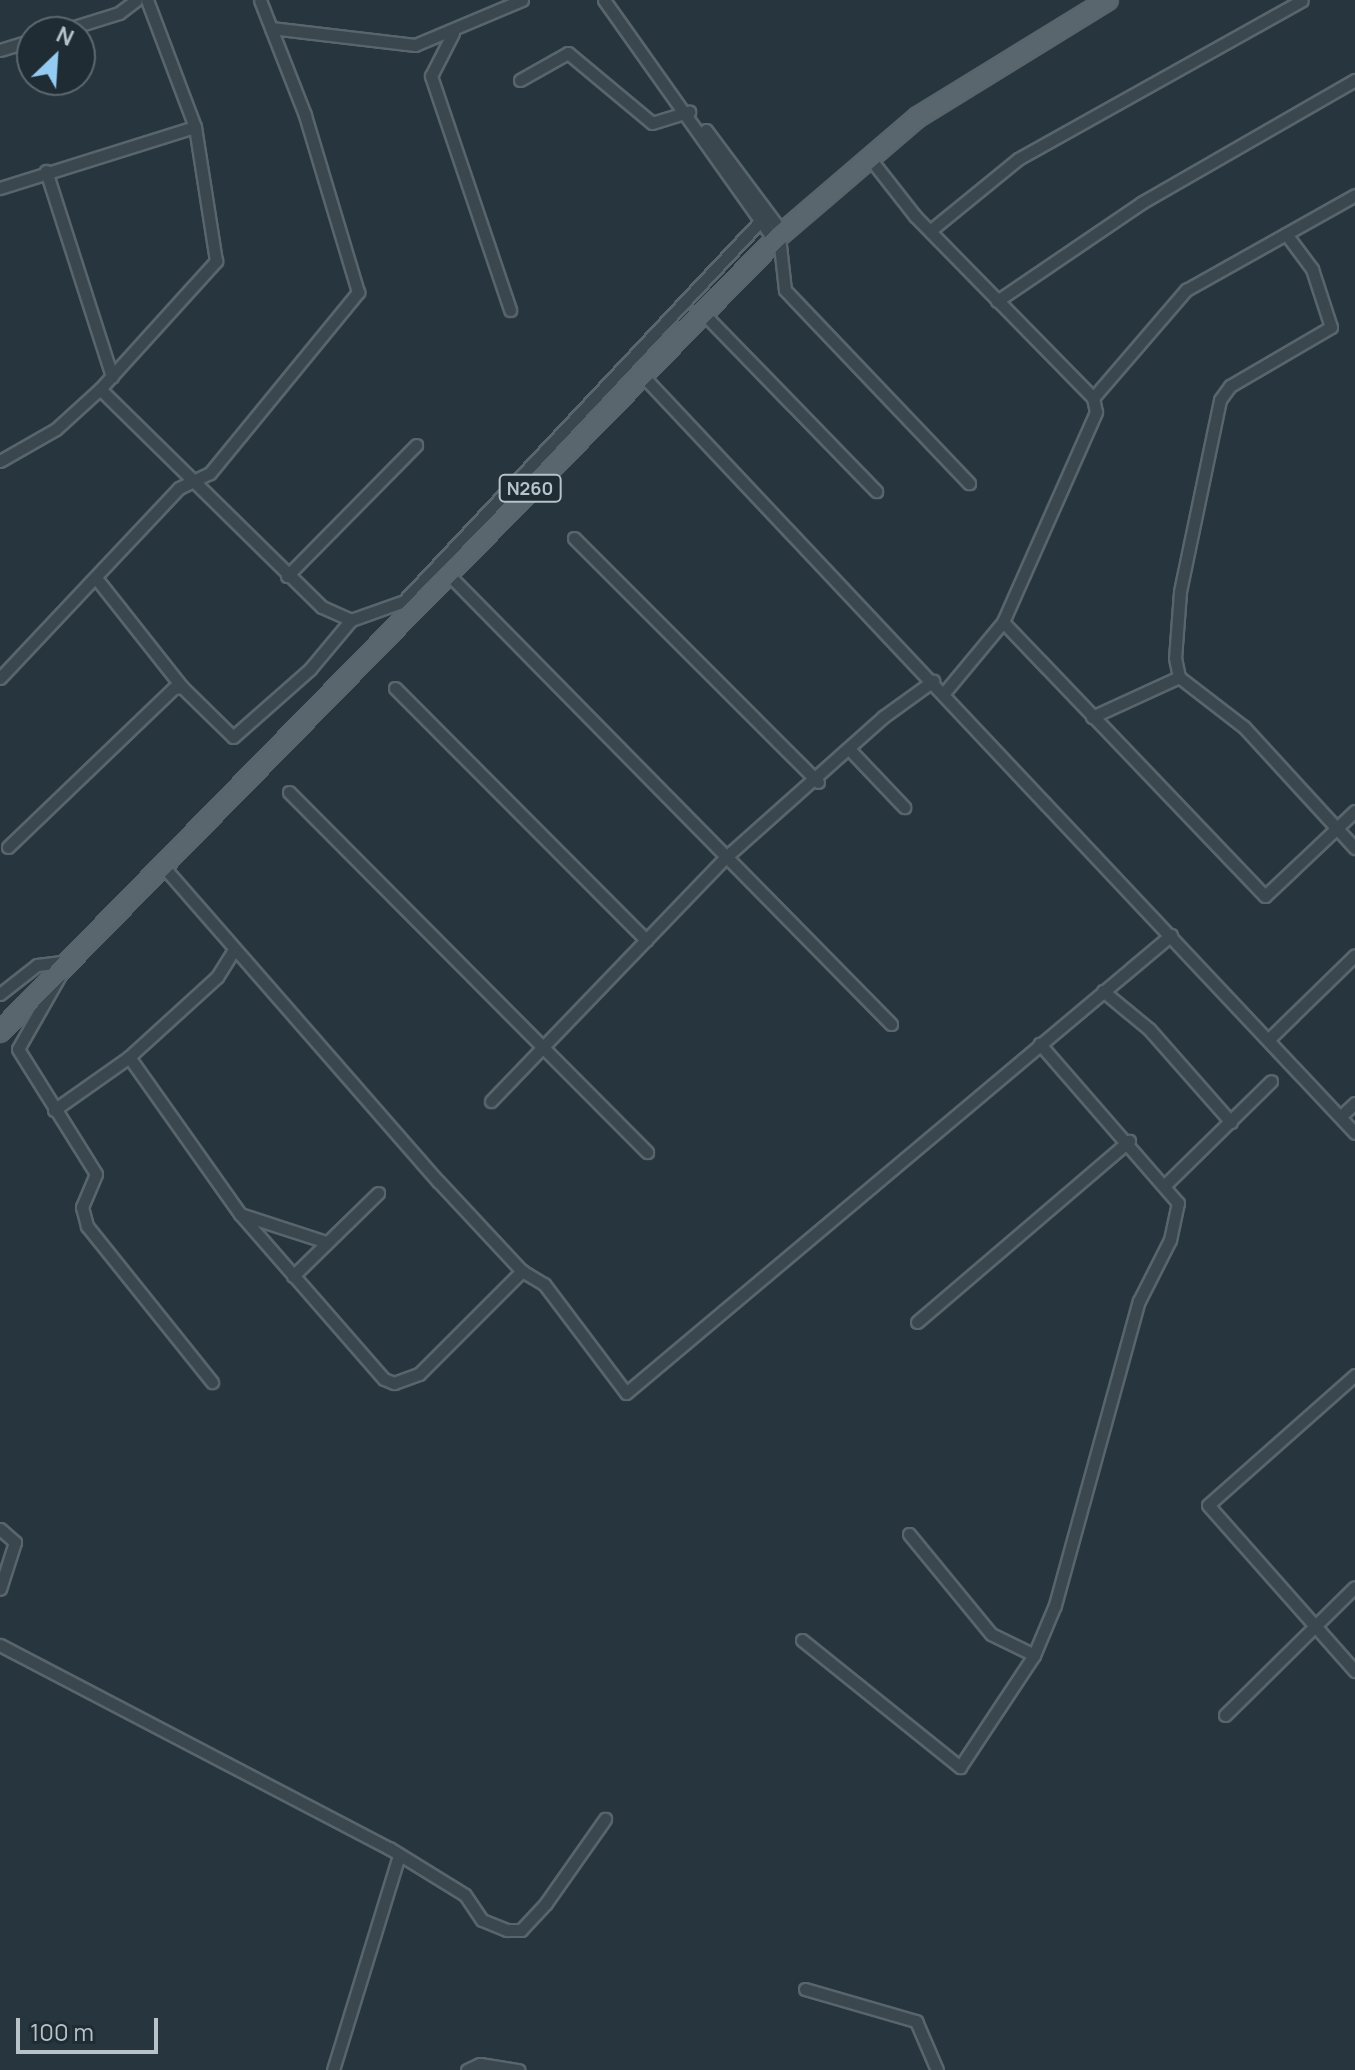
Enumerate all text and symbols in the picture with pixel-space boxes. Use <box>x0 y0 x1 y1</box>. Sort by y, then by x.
north arrow <box>16 16 96 96</box>
text: N <box>52 19 79 53</box>
road number: N260 <box>498 474 562 502</box>
scale bar <box>20 2002 162 2052</box>
text: 100 m <box>30 2015 94 2048</box>

